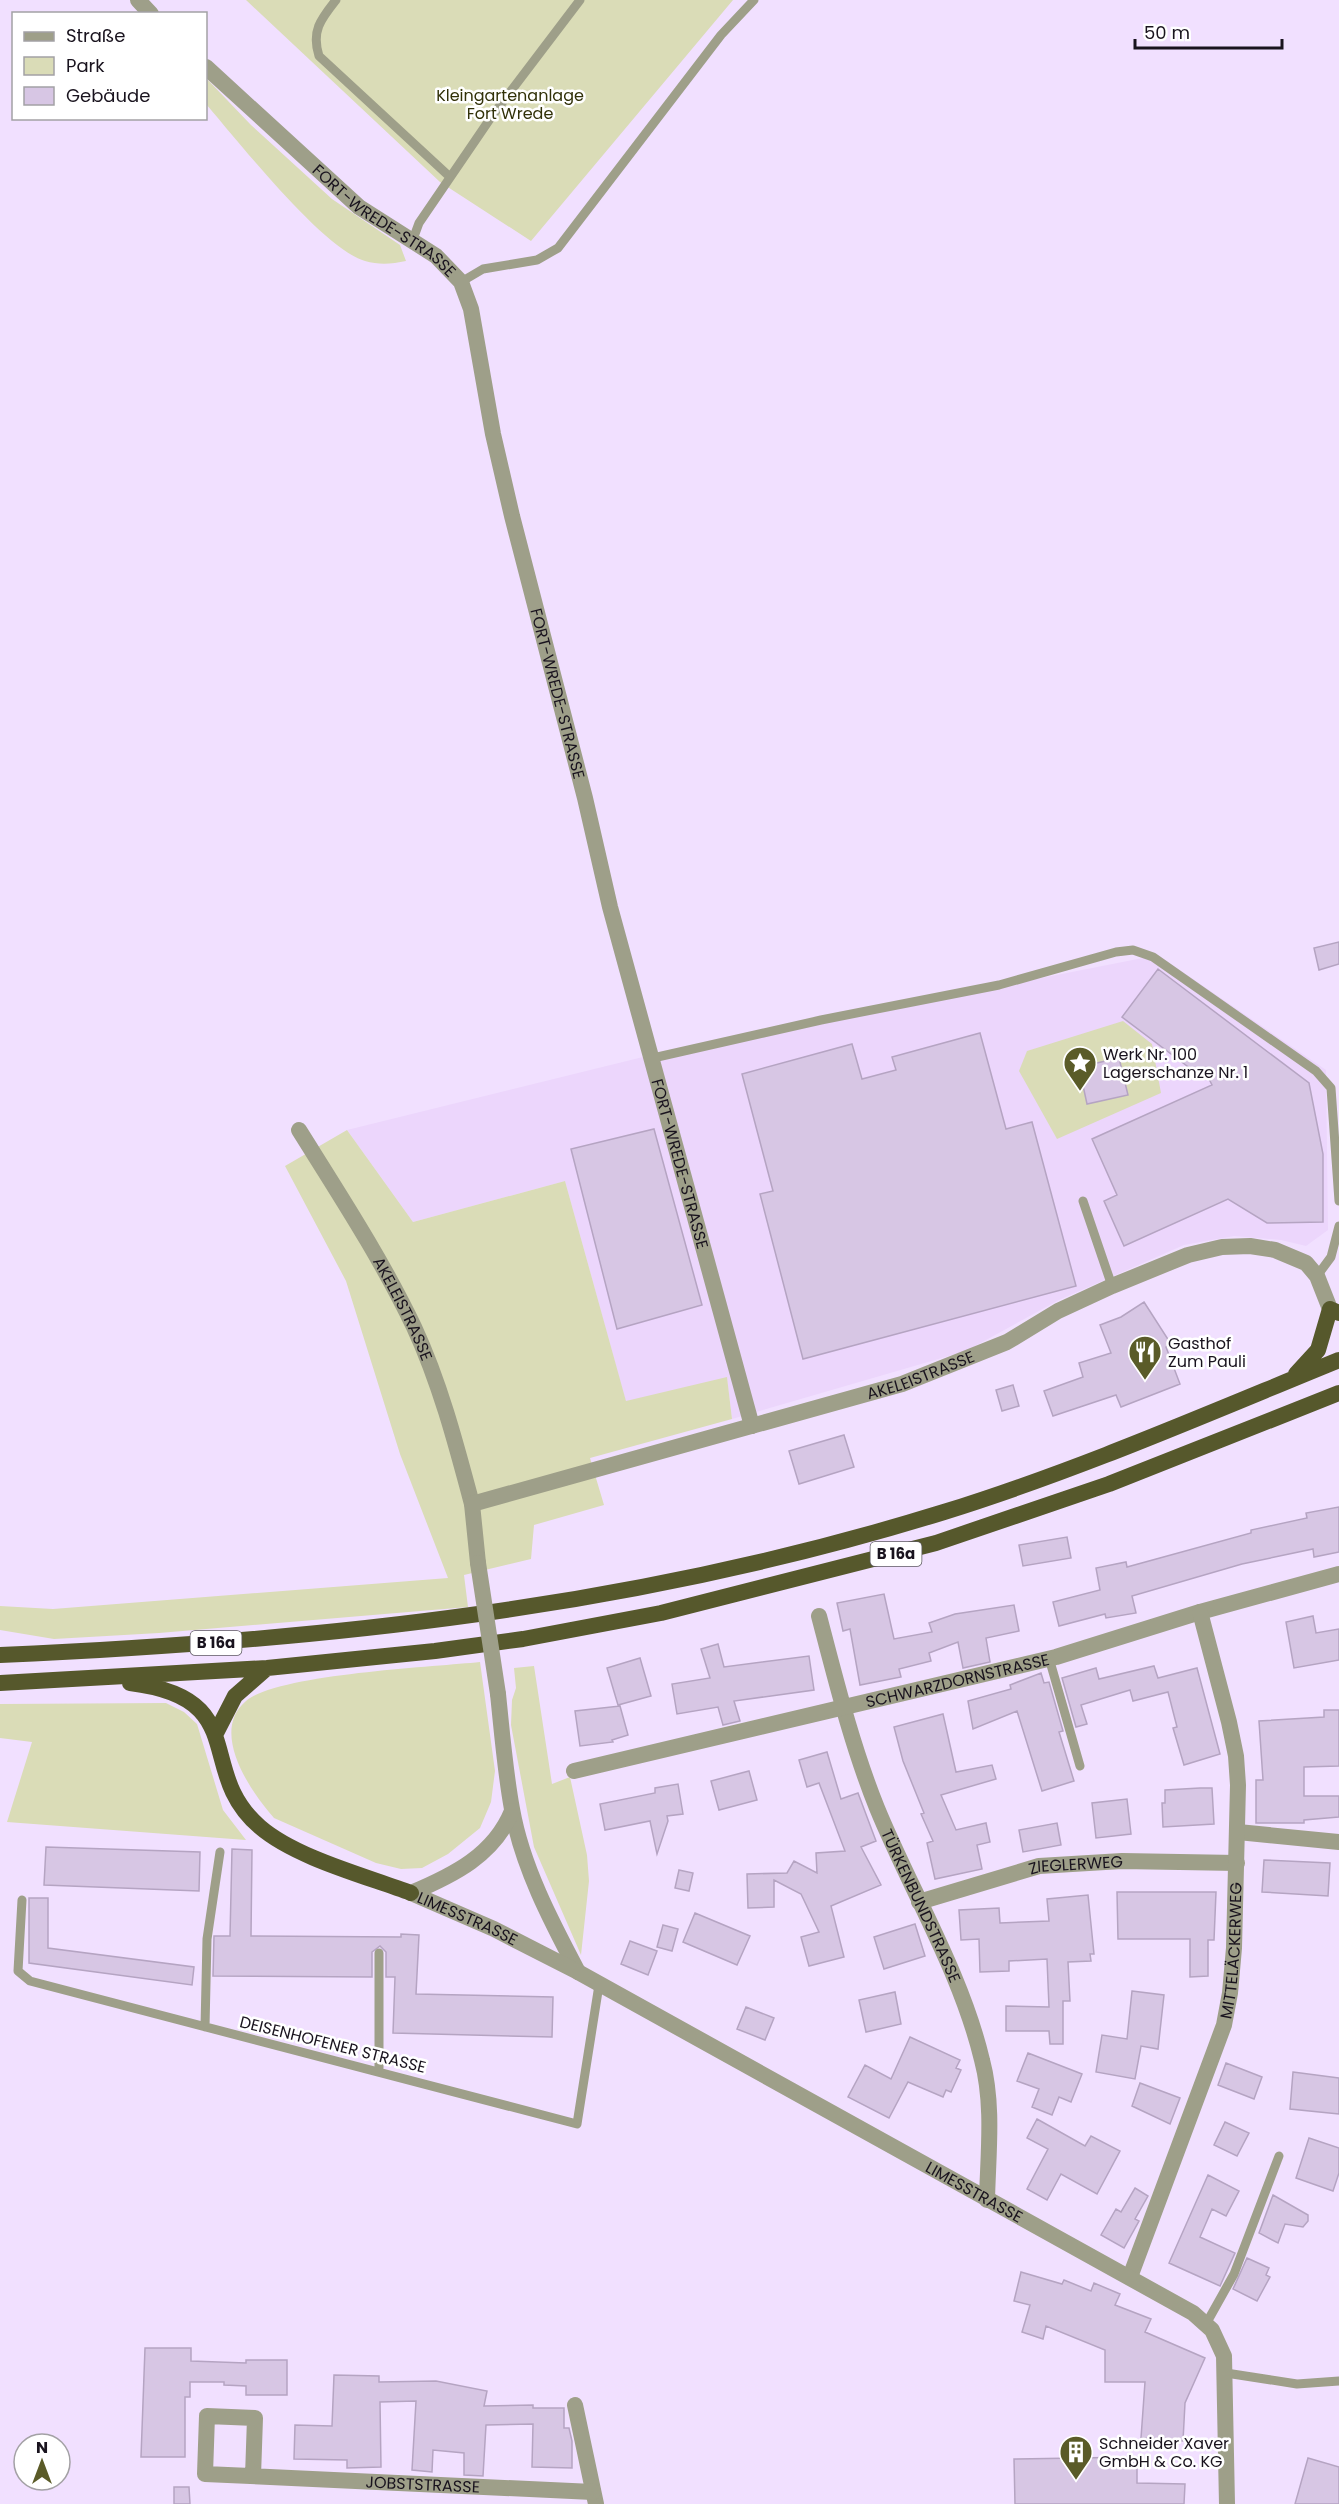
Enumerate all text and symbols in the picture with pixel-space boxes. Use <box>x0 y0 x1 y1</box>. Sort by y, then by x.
legend <box>12 12 207 120</box>
scale bar <box>1135 12 1282 50</box>
text: 50 m <box>1144 20 1190 45</box>
text: Straße <box>66 23 125 48</box>
text: Park <box>66 53 105 78</box>
text: Gebäude <box>66 83 150 108</box>
park label: Kleingartenanlage Fort Wrede <box>436 84 584 125</box>
street label: FORT-WREDE-STRASSE <box>307 159 461 282</box>
street label: FORT-WREDE-STRASSE <box>524 606 591 781</box>
place label: Werk Nr. 100 Lagerschanze Nr. 1 <box>1103 1043 1248 1084</box>
place icon: Werk Nr. 100 Lagerschanze Nr. 1 <box>1062 1045 1098 1092</box>
street label: FORT-WREDE-STRASSE <box>646 1076 714 1252</box>
street label: AKELEISTRASSE <box>367 1253 438 1364</box>
place label: Gasthof Zum Pauli <box>1168 1332 1246 1373</box>
restaurant icon: Gasthof Zum Pauli <box>1127 1334 1163 1381</box>
street label: AKELEISTRASSE <box>864 1345 978 1405</box>
road number: B 16a <box>870 1542 922 1566</box>
road number: B 16a <box>190 1631 242 1655</box>
street label: SCHWARZDORNSTRASSE <box>863 1648 1052 1714</box>
street label: TÜRKENBUNDSTRASSE <box>875 1825 966 1986</box>
street label: ZIEGLERWEG <box>1026 1850 1124 1881</box>
street label: MITTELÄCKERWEG <box>1214 1882 1248 2021</box>
street label: LIMESSTRASSE <box>414 1886 522 1951</box>
street label: DEISENHOFENER STRASSE <box>237 2010 428 2079</box>
street label: LIMESSTRASSE <box>921 2156 1027 2228</box>
north arrow <box>12 2432 72 2492</box>
place label: Schneider Xaver GmbH & Co. KG <box>1099 2432 1229 2473</box>
building icon: Schneider Xaver GmbH & Co. KG <box>1058 2434 1094 2481</box>
text: N <box>36 2436 48 2459</box>
street label: JOBSTSTRASSE <box>365 2470 480 2499</box>

